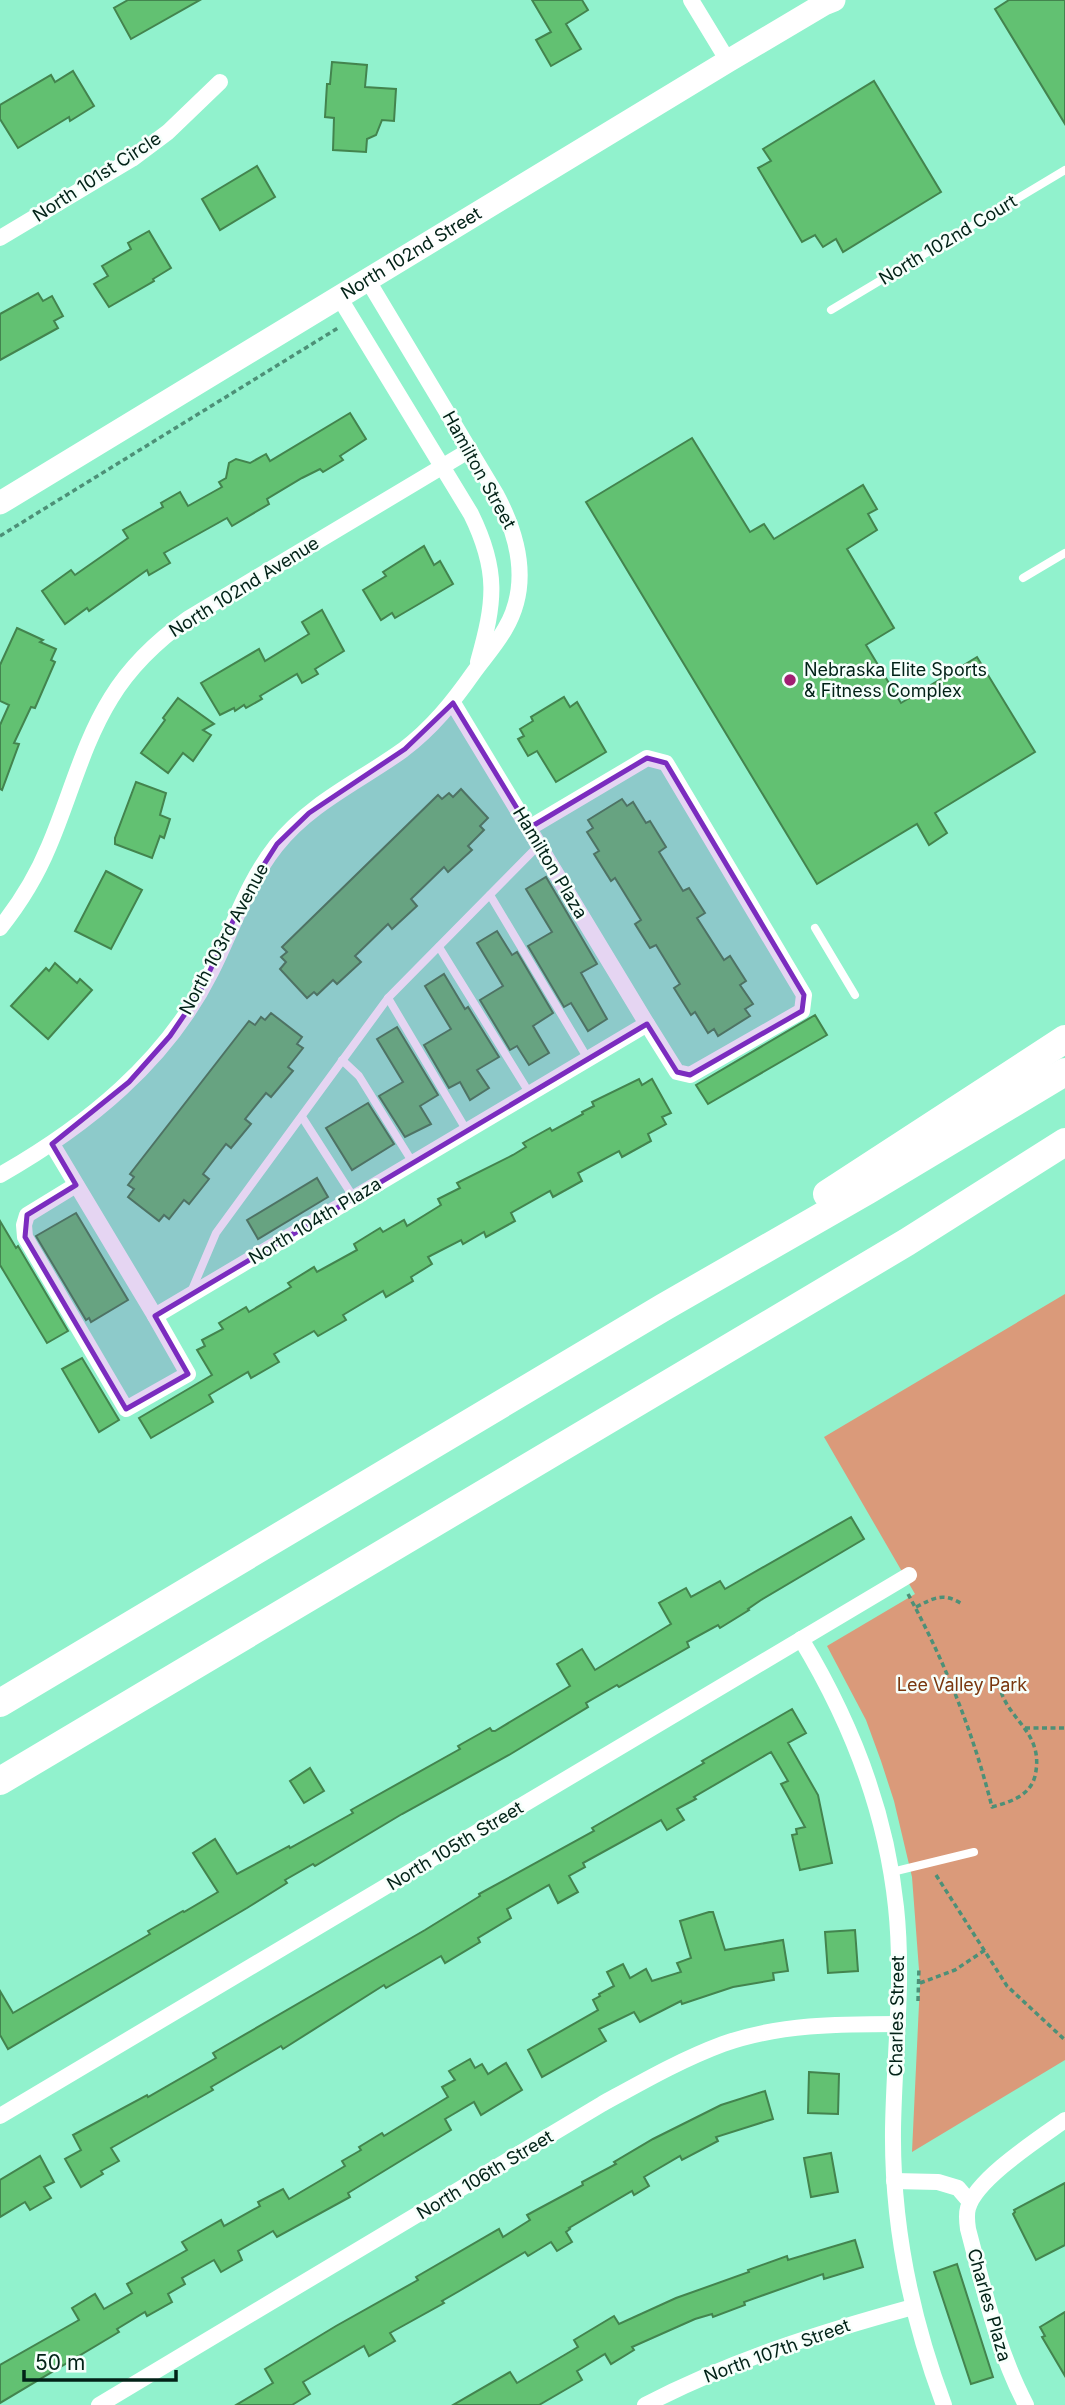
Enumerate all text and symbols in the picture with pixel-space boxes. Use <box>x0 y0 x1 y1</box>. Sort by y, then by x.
street label: North 101st Circle <box>29 127 165 226</box>
street label: North 102nd Court <box>875 190 1020 289</box>
street label: North 102nd Street <box>337 202 485 304</box>
street label: Hamilton Street <box>438 407 520 532</box>
street label: North 102nd Avenue <box>165 532 322 641</box>
place label: Nebraska Elite Sports & Fitness Complex <box>804 659 987 701</box>
marker: Nebraska Elite Sports & Fitness Complex <box>782 672 798 688</box>
street label: Hamilton Plaza <box>509 803 592 922</box>
street label: North 103rd Avenue <box>175 859 272 1018</box>
street label: North 104th Plaza <box>245 1173 385 1268</box>
park label: Lee Valley Park <box>897 1674 1027 1695</box>
street label: North 105th Street <box>383 1797 527 1894</box>
street label: Charles Street <box>885 1955 908 2077</box>
street label: North 106th Street <box>413 2126 557 2224</box>
street label: Charles Plaza <box>963 2246 1016 2364</box>
street label: North 107th Street <box>701 2314 853 2387</box>
scale bar <box>24 2338 177 2382</box>
text: 50 m <box>35 2350 85 2375</box>

